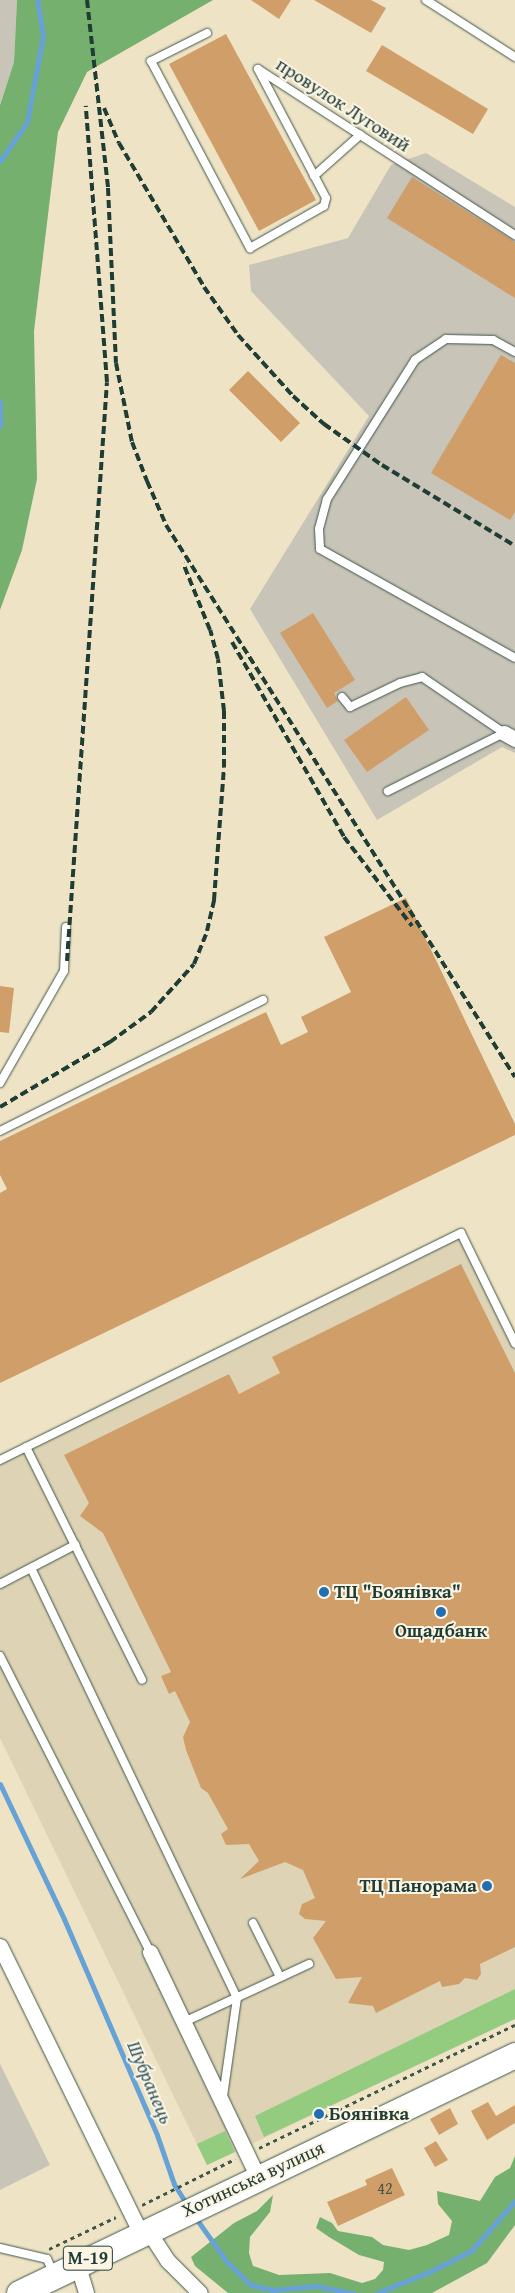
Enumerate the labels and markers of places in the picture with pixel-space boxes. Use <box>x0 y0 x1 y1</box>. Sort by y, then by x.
place label: ТЦ "Боянівка" <box>334 1581 461 1603</box>
marker: ТЦ "Боянівка" <box>318 1586 330 1598</box>
marker: Ощадбанк <box>435 1606 447 1618</box>
place label: Ощадбанк <box>395 1620 487 1642</box>
place label: ТЦ Панорама <box>360 1875 477 1897</box>
marker: ТЦ Панорама <box>481 1880 493 1892</box>
place label: Боянівка <box>329 2103 409 2125</box>
marker: Боянівка <box>313 2108 325 2120</box>

